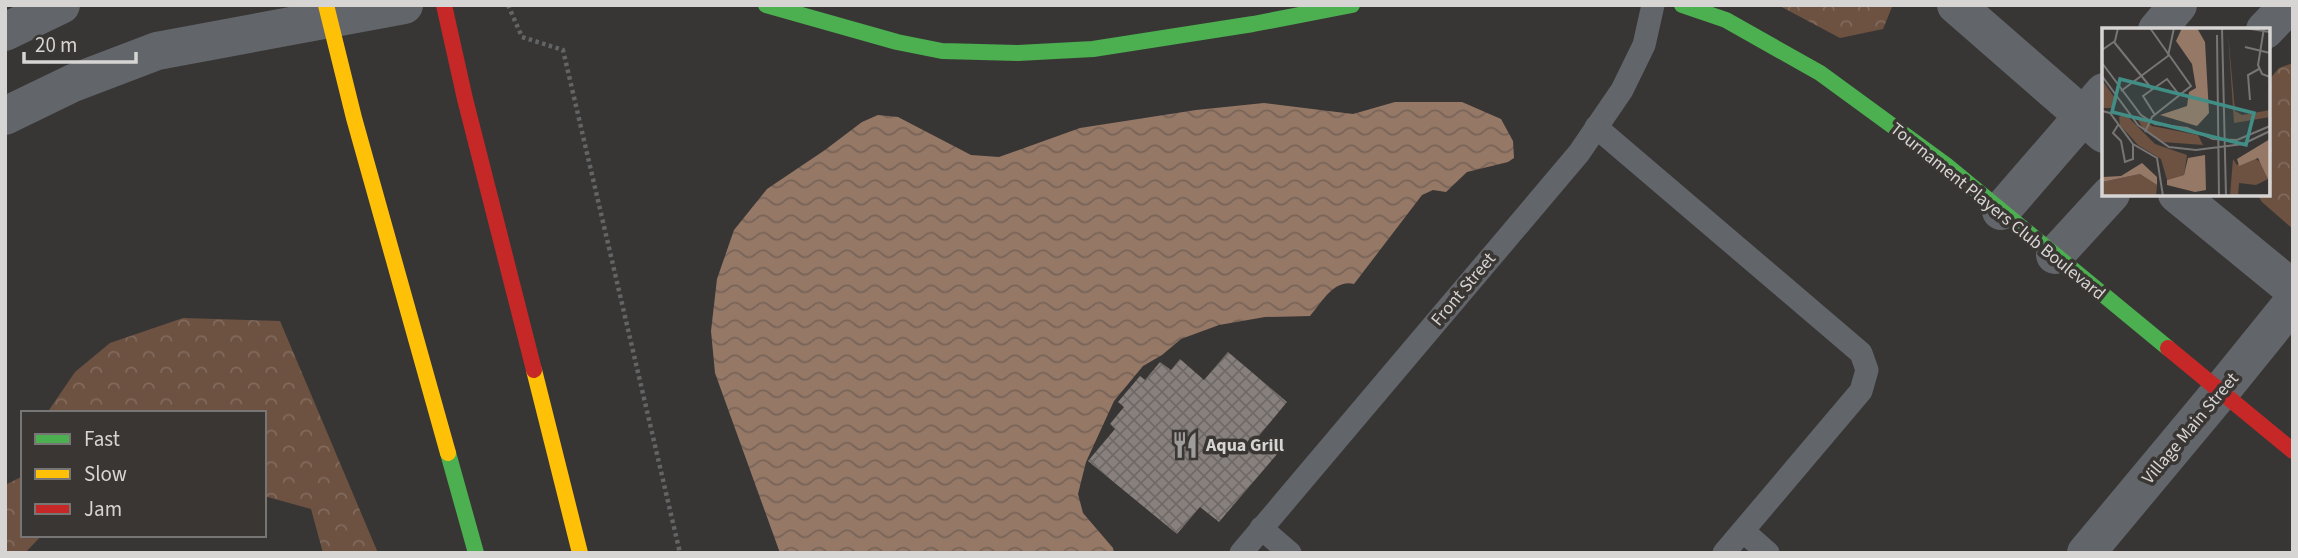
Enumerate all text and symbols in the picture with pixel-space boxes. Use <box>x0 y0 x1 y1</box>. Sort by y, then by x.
scale bar <box>24 21 136 65</box>
inset map <box>2102 28 2270 196</box>
text: 20 m <box>35 30 77 60</box>
street label: Tournament Players Club Boulevard <box>1885 117 2111 306</box>
street label: Front Street <box>1425 247 1502 331</box>
street label: Village Main Street <box>2136 367 2244 489</box>
legend <box>21 411 266 537</box>
text: Fast <box>84 424 120 454</box>
restaurant icon: Aqua Grill <box>1170 430 1200 460</box>
place label: Aqua Grill <box>1205 433 1284 458</box>
text: Slow <box>84 459 127 489</box>
text: Jam <box>84 494 122 524</box>

